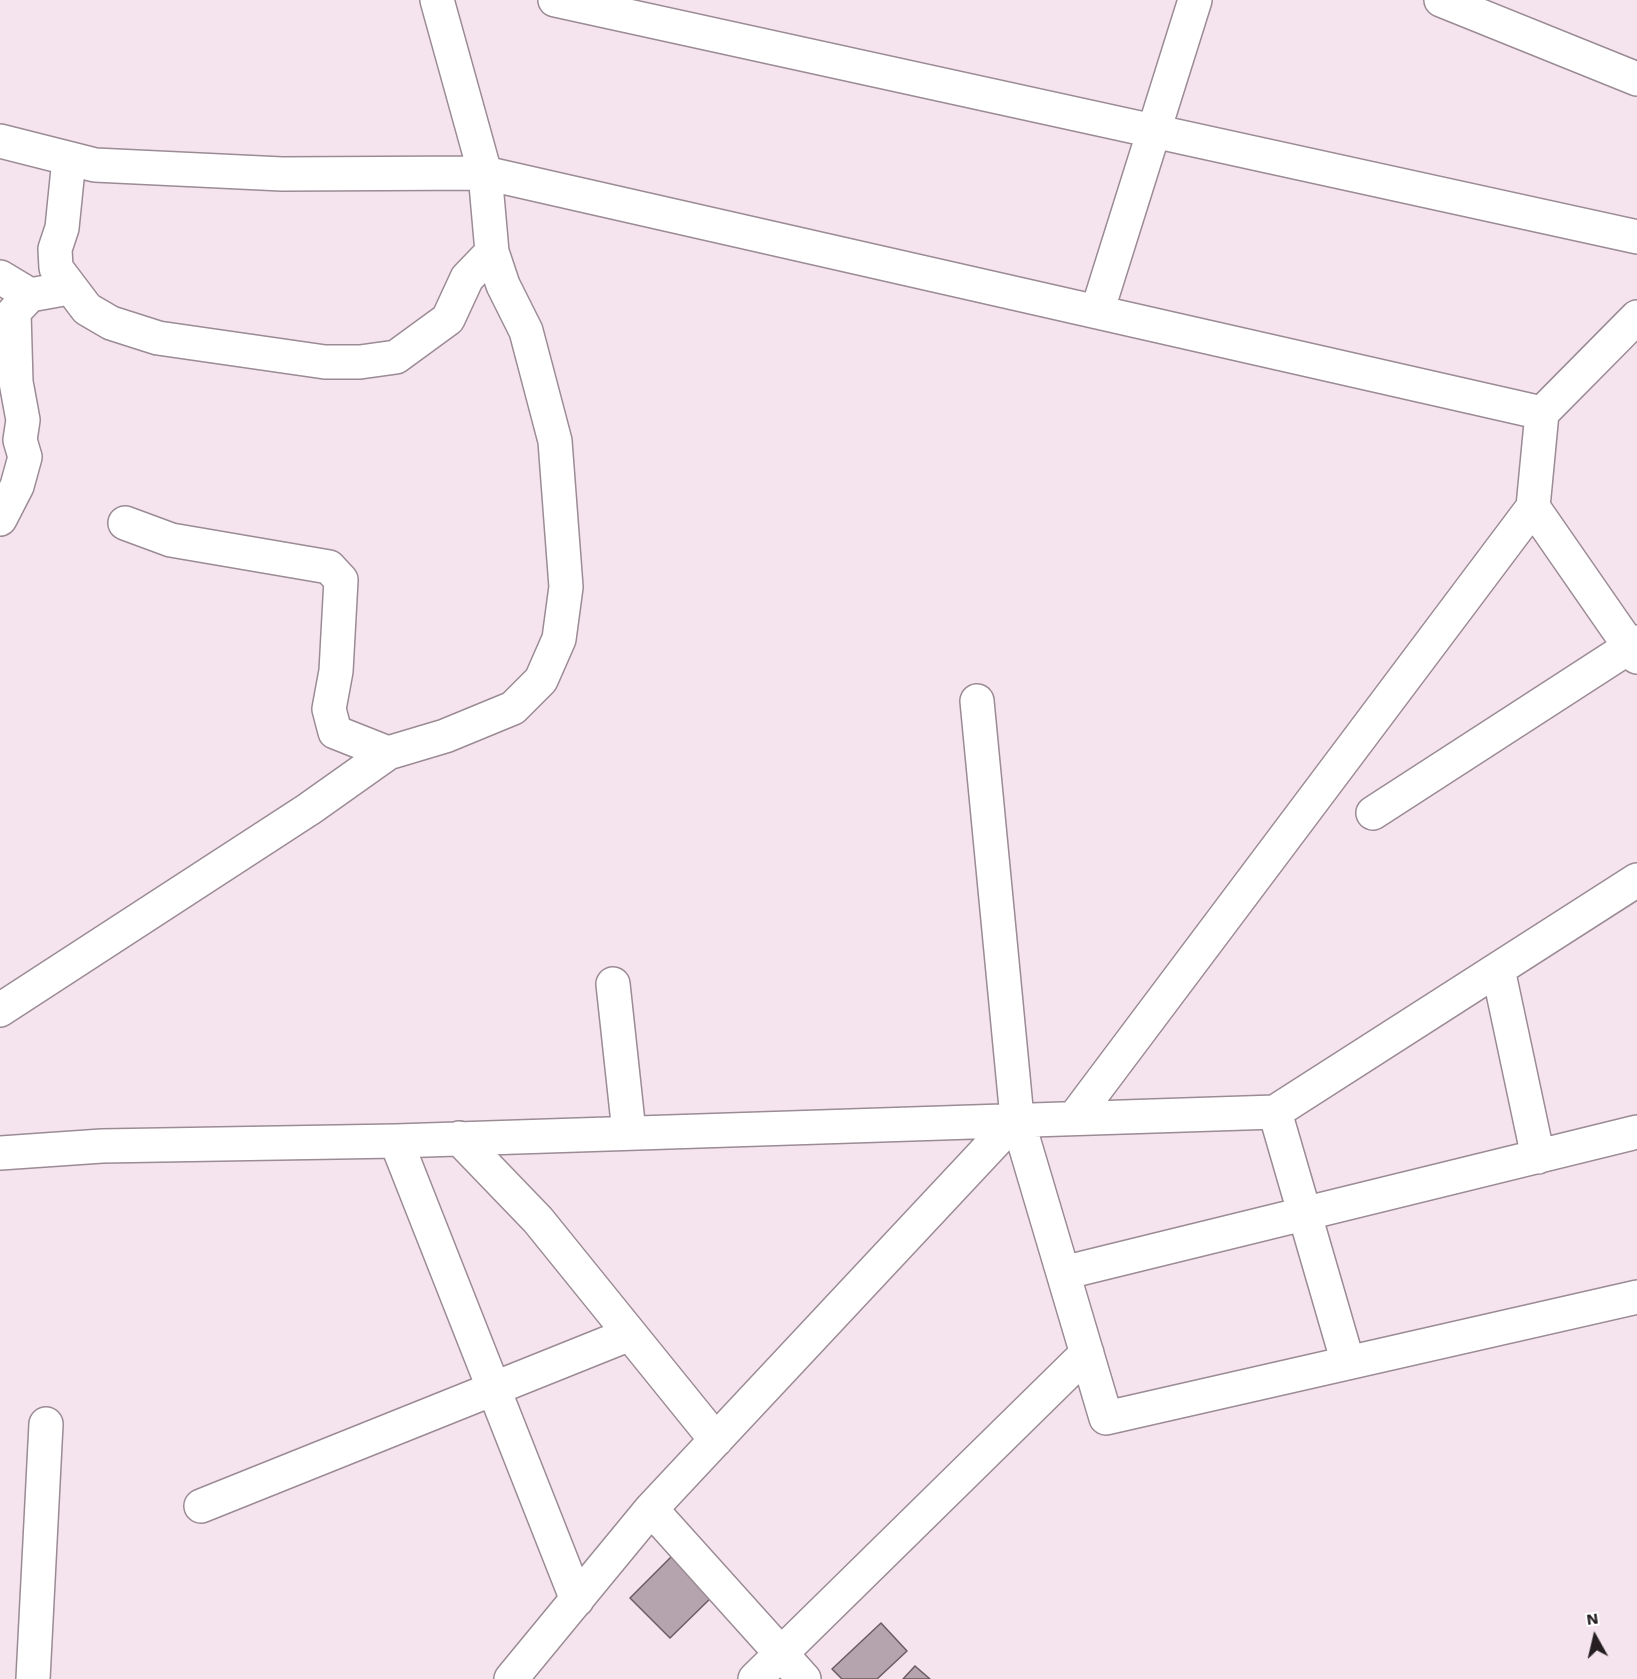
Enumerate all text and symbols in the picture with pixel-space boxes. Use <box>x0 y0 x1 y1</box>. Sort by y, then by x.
north arrow <box>1565 1607 1625 1667</box>
text: N <box>1585 1608 1600 1629</box>

